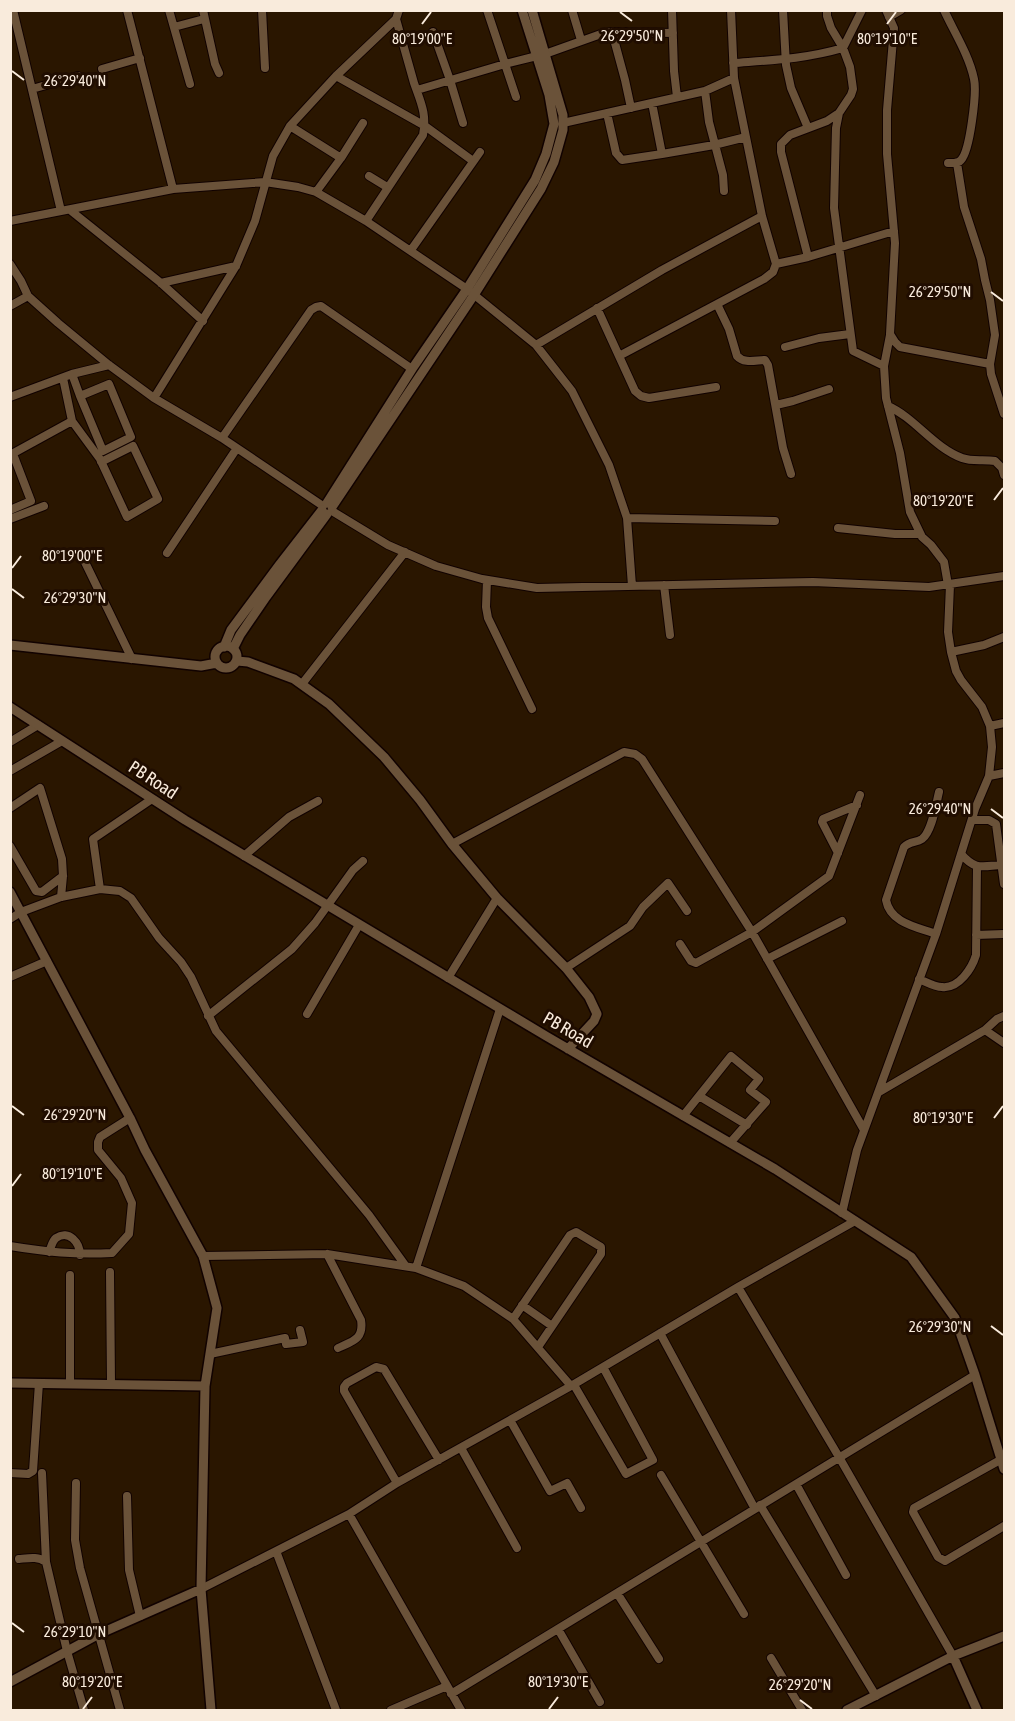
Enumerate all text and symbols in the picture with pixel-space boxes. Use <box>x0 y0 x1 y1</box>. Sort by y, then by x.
text: 26°29'50"N <box>601 27 663 44</box>
text: 80°19'00"E <box>392 30 453 47</box>
text: 80°19'10"E <box>857 30 918 47</box>
text: 26°29'40"N <box>44 72 106 89</box>
text: 26°29'50"N <box>909 283 971 300</box>
text: 80°19'20"E <box>913 492 974 509</box>
text: 80°19'00"E <box>42 547 103 564</box>
text: 26°29'30"N <box>44 589 106 606</box>
street label: PB Road <box>125 756 182 803</box>
text: 26°29'40"N <box>909 800 971 817</box>
street label: PB Road <box>540 1007 597 1052</box>
text: 26°29'20"N <box>44 1106 106 1123</box>
text: 80°19'30"E <box>913 1109 974 1126</box>
text: 80°19'10"E <box>42 1165 103 1182</box>
text: 26°29'30"N <box>909 1318 971 1335</box>
text: 26°29'10"N <box>44 1623 106 1640</box>
text: 80°19'20"E <box>62 1673 123 1690</box>
text: 80°19'30"E <box>528 1673 589 1690</box>
text: 26°29'20"N <box>769 1676 831 1693</box>

